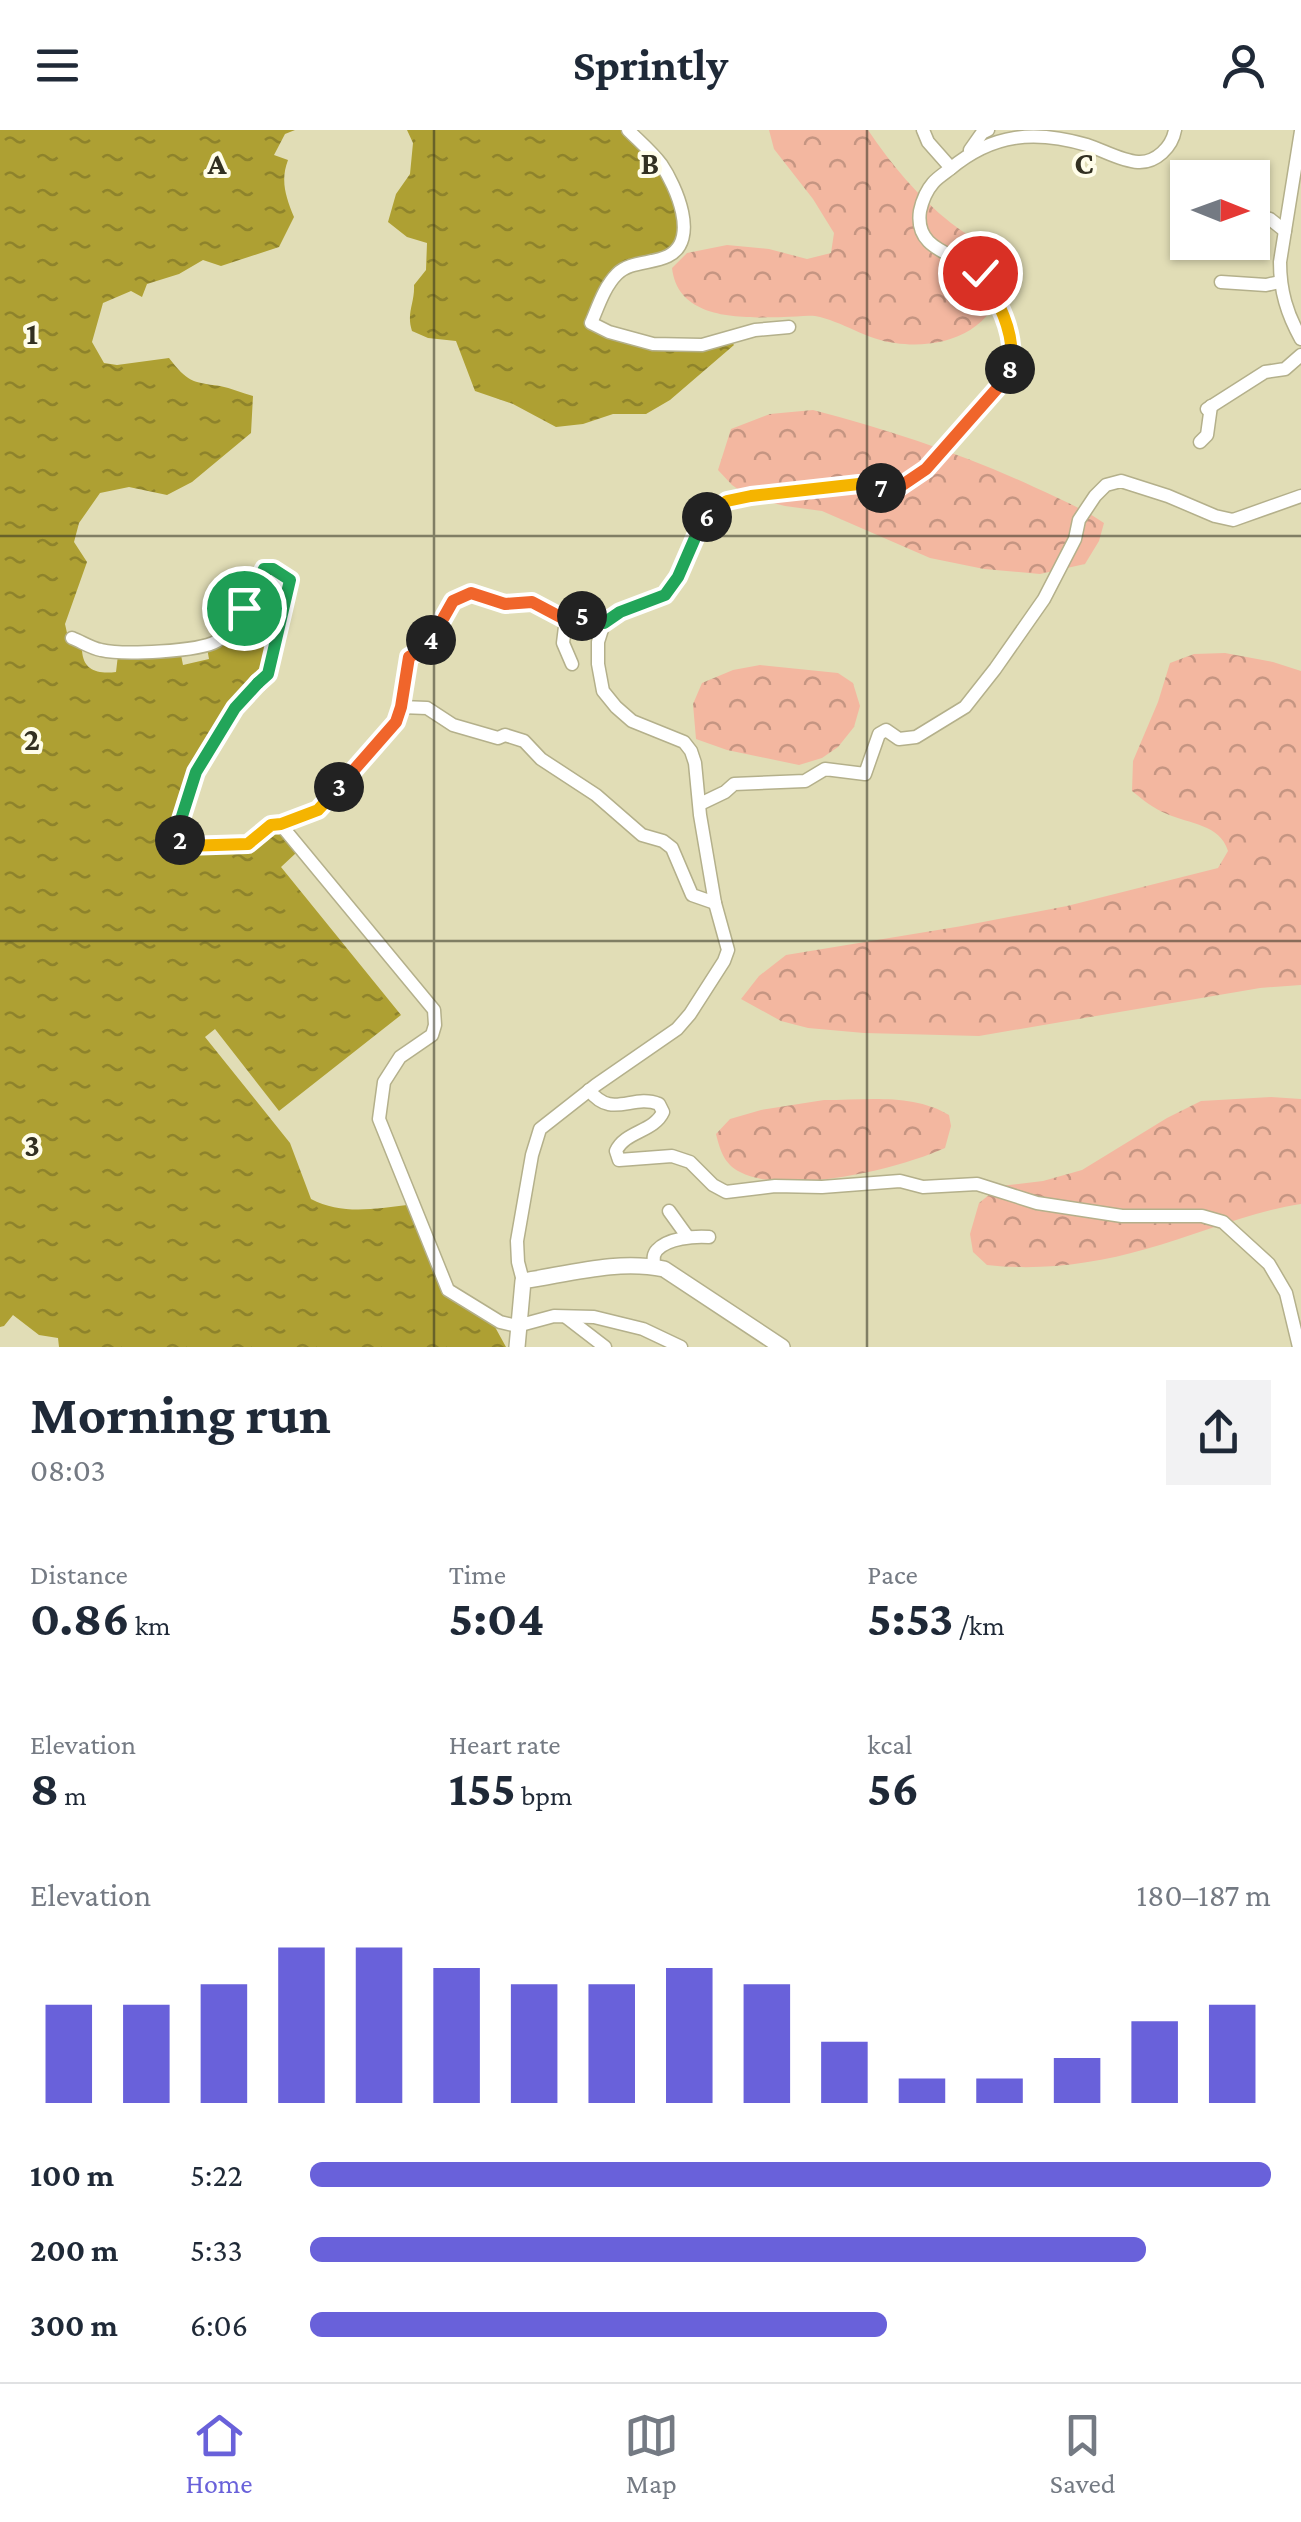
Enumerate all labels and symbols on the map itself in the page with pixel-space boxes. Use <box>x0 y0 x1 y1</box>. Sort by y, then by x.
text: A <box>206 145 227 181</box>
text: B <box>641 145 659 181</box>
text: C <box>1074 145 1094 181</box>
north arrow <box>1170 160 1270 260</box>
pin <box>938 231 1023 316</box>
text: 1 <box>26 315 38 351</box>
pin: 8 <box>985 344 1035 394</box>
pin: 7 <box>856 463 906 513</box>
pin: 6 <box>682 492 732 542</box>
pin <box>202 566 287 651</box>
pin: 5 <box>557 591 607 641</box>
pin: 4 <box>406 615 456 665</box>
text: 2 <box>24 721 40 757</box>
pin: 3 <box>314 762 364 812</box>
pin: 2 <box>155 815 205 865</box>
text: 3 <box>24 1127 40 1163</box>

